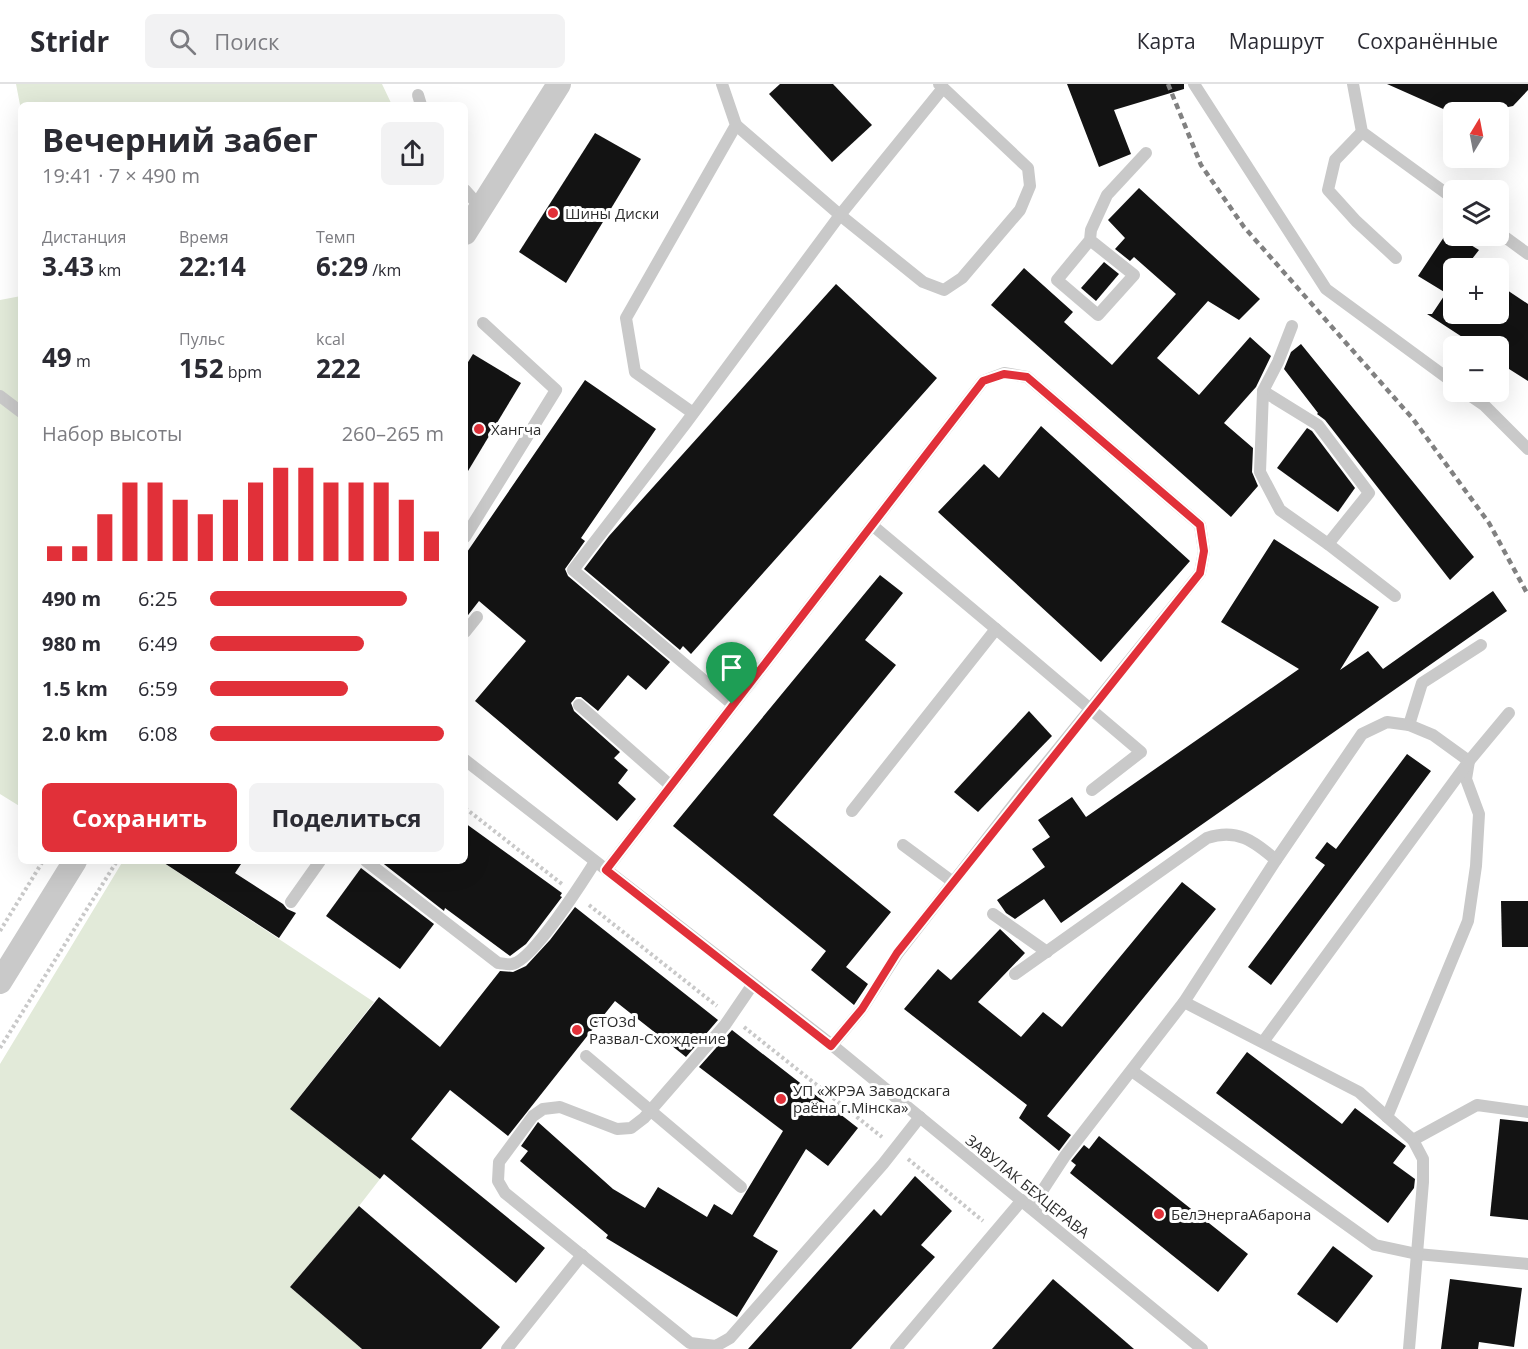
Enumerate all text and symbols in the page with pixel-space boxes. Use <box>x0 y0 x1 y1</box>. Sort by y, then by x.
search box <box>145 14 565 68</box>
text: Stridr <box>30 22 109 60</box>
icon: search <box>166 25 199 58</box>
text: Поиск <box>214 26 279 56</box>
text: Карта <box>1137 27 1196 55</box>
text: Маршрут <box>1229 27 1324 55</box>
text: Сохранённые <box>1357 27 1498 55</box>
north arrow <box>1443 102 1509 168</box>
map controls <box>1443 102 1509 402</box>
text: Вечерний забег <box>42 117 318 162</box>
button: share <box>381 122 444 185</box>
text: 19:41 · 7 × 490 m <box>42 162 200 189</box>
button: layers <box>1443 180 1509 246</box>
place label: Шины Диски <box>565 203 659 223</box>
marker: Шины Диски <box>546 206 560 220</box>
text: Дистанция <box>42 226 126 248</box>
text: Время <box>179 226 229 248</box>
text: Темп <box>316 226 355 248</box>
text: 3.43 <box>42 248 94 284</box>
text: 22:14 <box>179 248 246 284</box>
text: 6:29 <box>316 248 368 284</box>
button: + <box>1443 258 1509 324</box>
text: km <box>94 259 121 281</box>
text: /km <box>368 259 401 281</box>
text: Пульс <box>179 328 225 350</box>
text: kcal <box>316 328 345 350</box>
button: − <box>1443 336 1509 402</box>
text: 49 <box>42 339 72 375</box>
text: m <box>72 350 91 372</box>
text: 152 <box>179 350 224 386</box>
text: 222 <box>316 350 361 386</box>
text: bpm <box>224 361 262 383</box>
place label: Хангча <box>491 419 541 439</box>
text: Набор высоты <box>42 420 182 447</box>
text: 260–265 m <box>342 420 444 447</box>
marker: Хангча <box>472 422 486 436</box>
text: 490 m <box>42 585 101 612</box>
text: 6:25 <box>138 585 178 612</box>
text: 980 m <box>42 630 101 657</box>
text: 6:49 <box>138 630 178 657</box>
pin <box>706 642 757 704</box>
icon: arrive <box>715 651 748 684</box>
text: 1.5 km <box>42 675 108 702</box>
text: 6:59 <box>138 675 178 702</box>
text: 2.0 km <box>42 720 108 747</box>
text: 6:08 <box>138 720 178 747</box>
button: Сохранить <box>42 783 237 852</box>
button: Поделиться <box>249 783 444 852</box>
place label: СТО3d Развал-Схождение <box>589 1011 726 1048</box>
marker: СТО3d Развал-Схождение <box>570 1023 584 1037</box>
place label: УП «ЖРЭА Заводскага раёна г.Мінска» <box>793 1080 950 1117</box>
marker: УП «ЖРЭА Заводскага раёна г.Мінска» <box>774 1092 788 1106</box>
street label: ЗАВУЛАК БЕХЦЕРАВА <box>962 1130 1094 1242</box>
place label: БелЭнергаАбарона <box>1171 1204 1311 1224</box>
marker: БелЭнергаАбарона <box>1152 1207 1166 1221</box>

